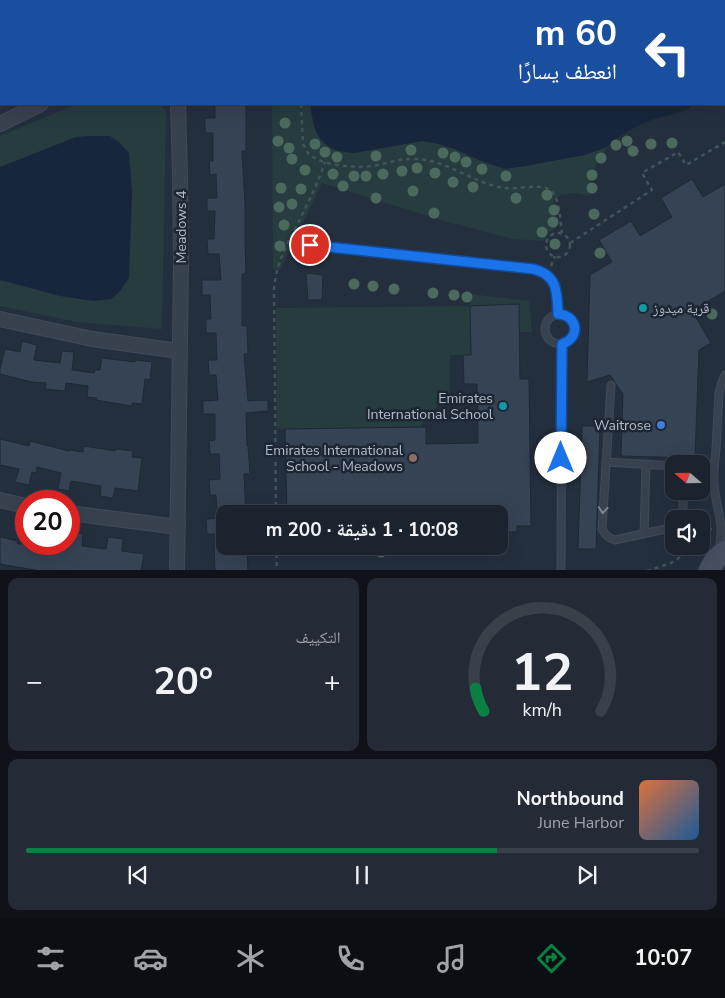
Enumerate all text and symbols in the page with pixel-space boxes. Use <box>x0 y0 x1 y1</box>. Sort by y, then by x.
text: 60 m <box>535 10 617 57</box>
icon: left <box>635 20 700 85</box>
text: انعطف يسارًا <box>518 57 617 87</box>
street label: Meadows 4 <box>172 190 191 264</box>
pin <box>289 224 331 266</box>
icon: arrive <box>296 231 324 259</box>
place label: قرية ميدوز <box>652 299 709 318</box>
marker: قرية ميدوز <box>637 302 649 314</box>
place label: Emirates International School <box>367 389 494 424</box>
marker: Emirates International School <box>497 400 509 412</box>
place label: Waitrose <box>594 416 651 435</box>
marker: Waitrose <box>655 419 667 431</box>
position arrow <box>534 431 586 483</box>
place label: Emirates International School - Meadows <box>265 441 404 476</box>
marker: Emirates International School - Meadows <box>407 452 419 464</box>
north arrow <box>665 455 710 500</box>
map controls <box>665 455 710 555</box>
speed limit sign: 20 <box>15 490 80 555</box>
one-way arrow <box>597 507 608 515</box>
button: sound <box>665 510 710 555</box>
text: 10:08 · 1 دقيقة · 200 m <box>266 517 458 543</box>
text: التكييف <box>296 627 341 649</box>
text: 12 <box>511 637 573 708</box>
text: 20° <box>153 656 213 707</box>
text: − <box>26 663 43 701</box>
text: + <box>324 663 340 701</box>
text: km/h <box>522 698 561 722</box>
text: Northbound <box>517 786 624 812</box>
text: June Harbor <box>538 812 624 834</box>
icon: previous <box>124 861 152 889</box>
icon: pause <box>348 861 376 889</box>
icon: next <box>573 861 601 889</box>
icon: filters <box>33 941 68 976</box>
icon: car <box>133 941 168 976</box>
icon: climate <box>233 941 268 976</box>
icon: phone <box>333 941 368 976</box>
icon: music <box>434 941 469 976</box>
icon: directions <box>534 941 569 976</box>
text: 10:07 <box>634 943 692 973</box>

